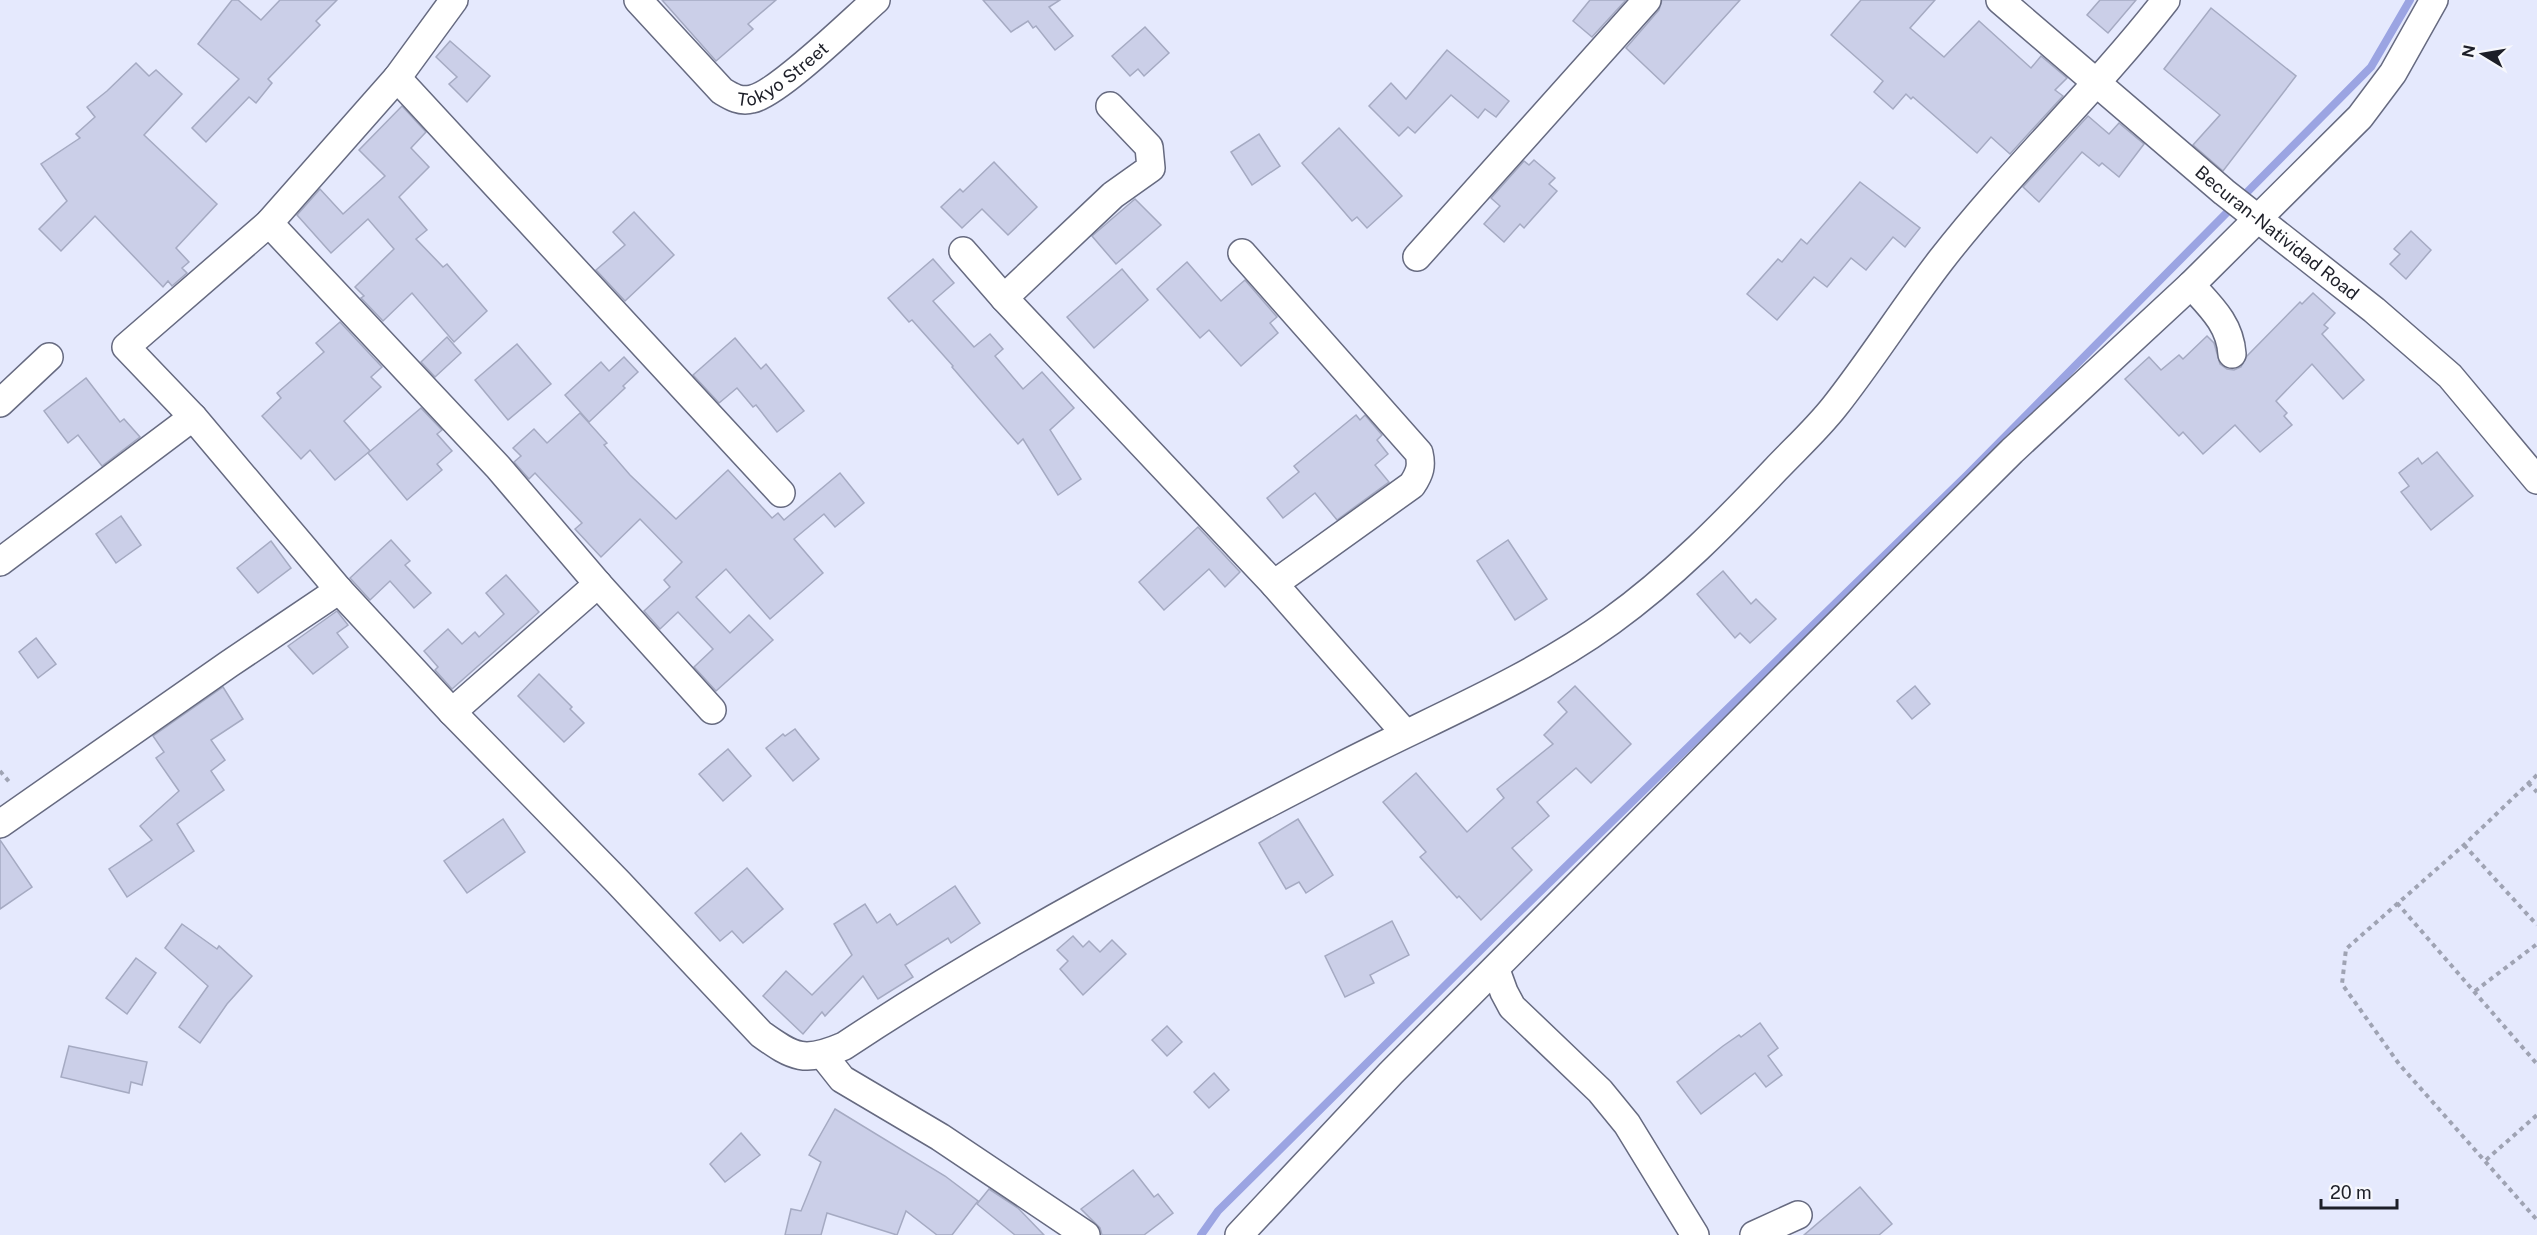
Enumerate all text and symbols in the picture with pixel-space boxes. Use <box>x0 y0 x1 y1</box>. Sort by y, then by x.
north arrow <box>2453 24 2513 84</box>
street label: Tokyo Street <box>736 38 832 110</box>
text: N <box>2458 43 2479 59</box>
street label: Becuran-Natividad Road <box>2191 161 2363 304</box>
scale bar <box>2321 1172 2398 1210</box>
text: 20 m <box>2330 1182 2372 1203</box>

